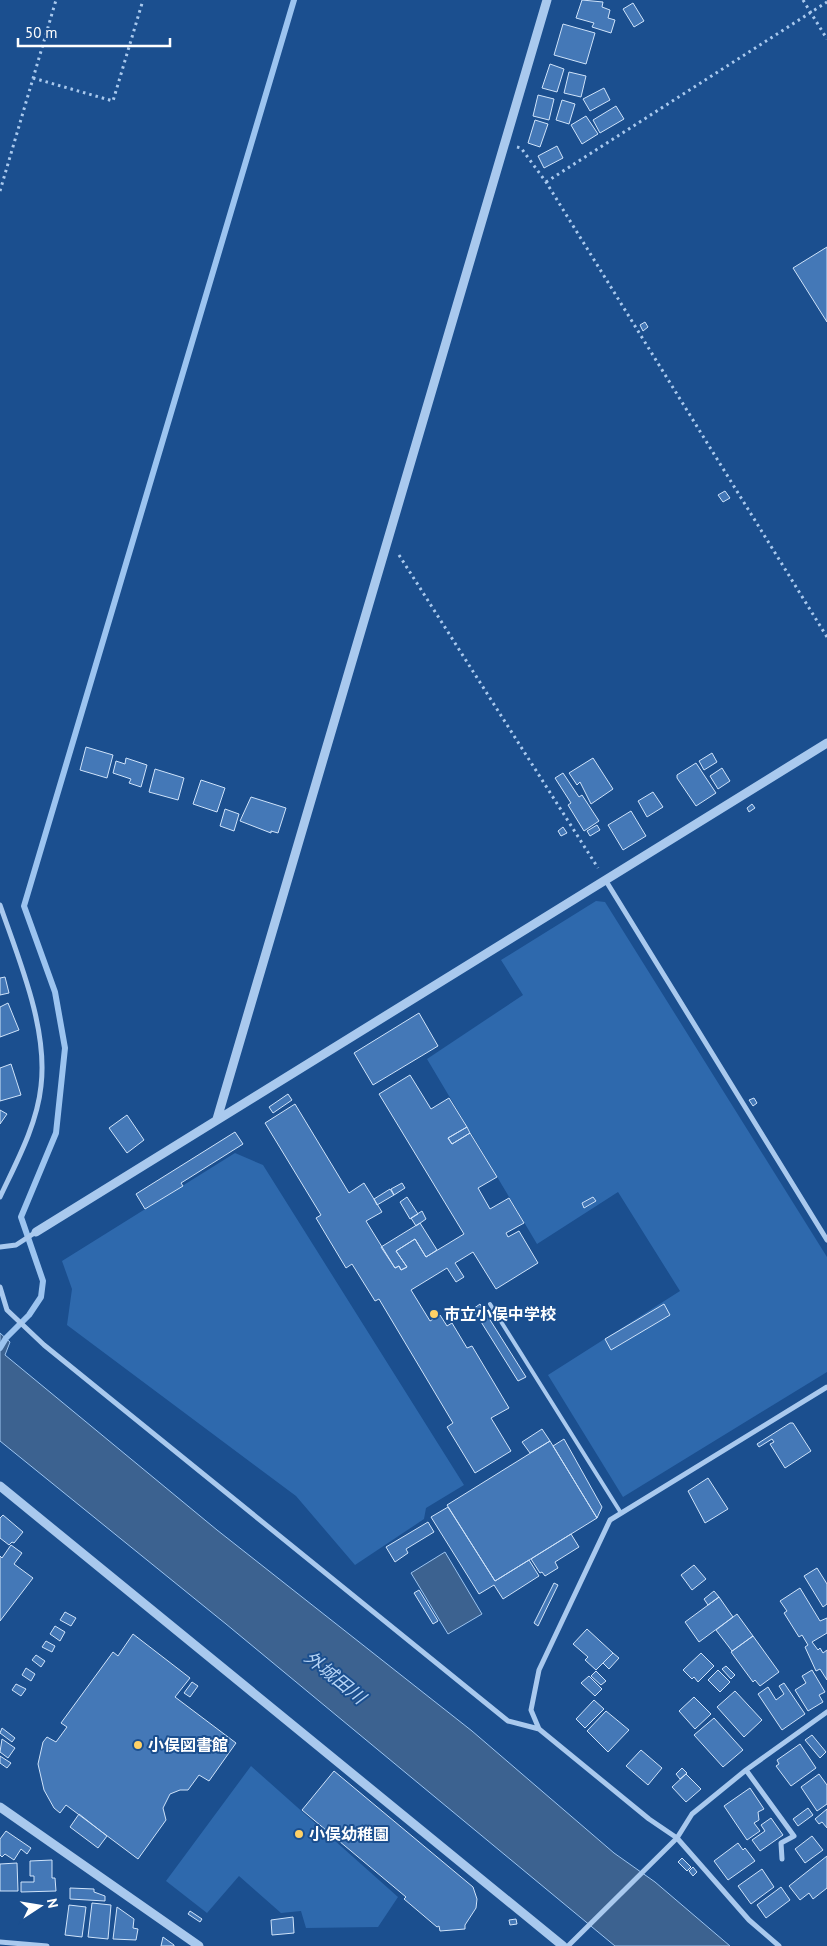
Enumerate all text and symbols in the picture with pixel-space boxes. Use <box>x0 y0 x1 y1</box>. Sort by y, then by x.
scale bar <box>18 15 170 47</box>
text: 50 m <box>25 23 58 42</box>
place label: 市立小俣中学校 <box>444 1304 556 1324</box>
marker: 市立小俣中学校 <box>428 1308 440 1320</box>
water label: 外城田川 <box>300 1645 372 1710</box>
place label: 小俣図書館 <box>148 1735 228 1755</box>
marker: 小俣図書館 <box>132 1739 144 1751</box>
place label: 小俣幼稚園 <box>309 1824 389 1844</box>
marker: 小俣幼稚園 <box>293 1828 305 1840</box>
north arrow <box>15 1881 65 1931</box>
text: N <box>43 1897 62 1910</box>

